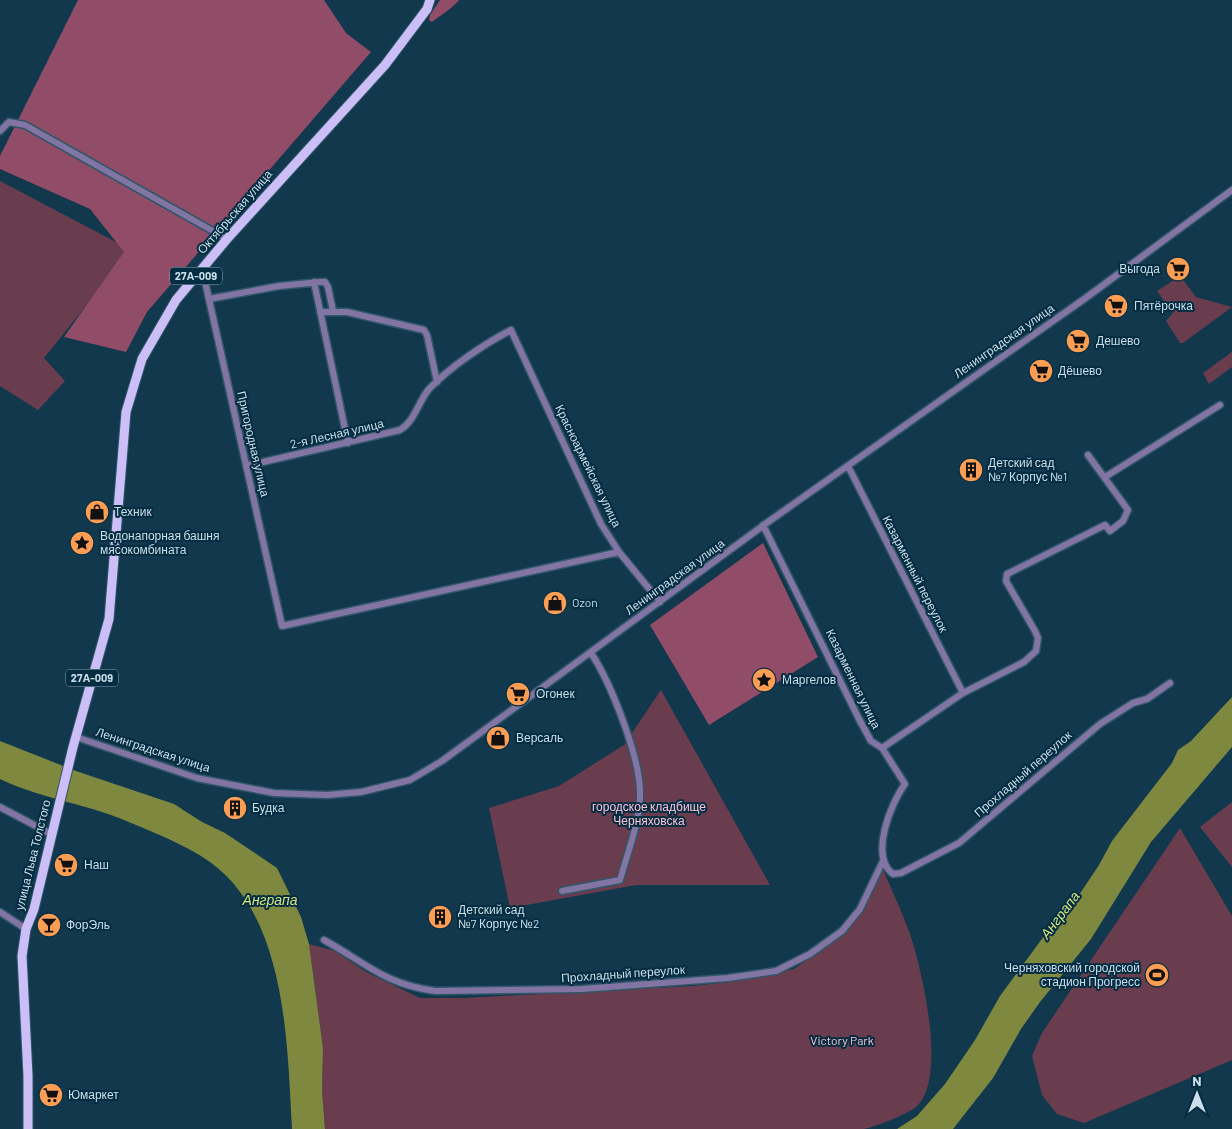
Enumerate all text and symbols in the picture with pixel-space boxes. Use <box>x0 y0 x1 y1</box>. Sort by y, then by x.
street label: Октябрьская улица <box>194 166 275 257</box>
supermarket icon: Выгода <box>1165 256 1191 282</box>
place label: Выгода <box>1119 261 1160 276</box>
road number: 27А-009 <box>170 268 222 284</box>
supermarket icon: Пятёрочка <box>1103 293 1129 319</box>
place label: Пятёрочка <box>1134 298 1193 313</box>
street label: Ленинградская улица <box>951 300 1057 381</box>
supermarket icon: Дешево <box>1065 328 1091 354</box>
place label: Дешево <box>1096 333 1140 348</box>
supermarket icon: Дёшево <box>1028 358 1054 384</box>
place label: Дёшево <box>1058 363 1102 378</box>
street label: Пригородная улица <box>234 390 273 499</box>
street label: Красноармейская улица <box>552 402 625 530</box>
street label: 2-я Лесная улица <box>289 415 386 452</box>
place label: Детский сад №7 Корпус №1 <box>988 455 1067 484</box>
building icon: Детский сад №7 Корпус №1 <box>958 457 984 483</box>
shop icon: Техник <box>84 499 110 525</box>
place label: Техник <box>114 504 152 518</box>
street label: Казарменный переулок <box>879 513 952 636</box>
place label: Водонапорная башня мясокомбината <box>100 528 219 556</box>
place icon: Водонапорная башня мясокомбината <box>69 530 95 556</box>
street label: Ленинградская улица <box>622 535 728 618</box>
shop icon: Ozon <box>542 590 568 616</box>
place label: Ozon <box>572 595 598 609</box>
street label: Казарменная улица <box>823 626 884 731</box>
place icon: Маргелов <box>751 667 777 693</box>
road number: 27А-009 <box>66 670 118 686</box>
place label: Маргелов <box>782 672 836 687</box>
supermarket icon: Огонек <box>505 681 531 707</box>
place label: Огонек <box>536 686 575 700</box>
street label: Ленинградская улица <box>94 724 213 775</box>
shop icon: Версаль <box>485 725 511 751</box>
street label: Прохладный переулок <box>971 727 1075 820</box>
place label: Версаль <box>516 730 563 745</box>
building icon: Будка <box>222 795 248 821</box>
street label: улица Льва Толстого <box>12 798 54 912</box>
park label: городское кладбище Черняховска <box>592 799 706 828</box>
place label: Будка <box>252 800 285 815</box>
supermarket icon: Наш <box>53 852 79 878</box>
place label: Наш <box>84 857 109 871</box>
water label: Анграпа <box>1036 888 1083 943</box>
water label: Анграпа <box>242 891 298 908</box>
place label: Детский сад №7 Корпус №2 <box>458 902 539 931</box>
building icon: Детский сад №7 Корпус №2 <box>427 904 453 930</box>
bar icon: ФорЭль <box>36 912 62 938</box>
place label: ФорЭль <box>66 917 110 932</box>
place label: Черняховский городской стадион Прогресс <box>1004 960 1140 989</box>
street label: Прохладный переулок <box>561 962 686 985</box>
sports icon: Черняховский городской стадион Прогресс <box>1144 962 1170 988</box>
park label: Victory Park <box>810 1033 874 1047</box>
north arrow <box>1172 1069 1222 1119</box>
text: N <box>1192 1072 1202 1089</box>
supermarket icon: Юмаркет <box>38 1082 64 1108</box>
place label: Юмаркет <box>68 1087 119 1102</box>

